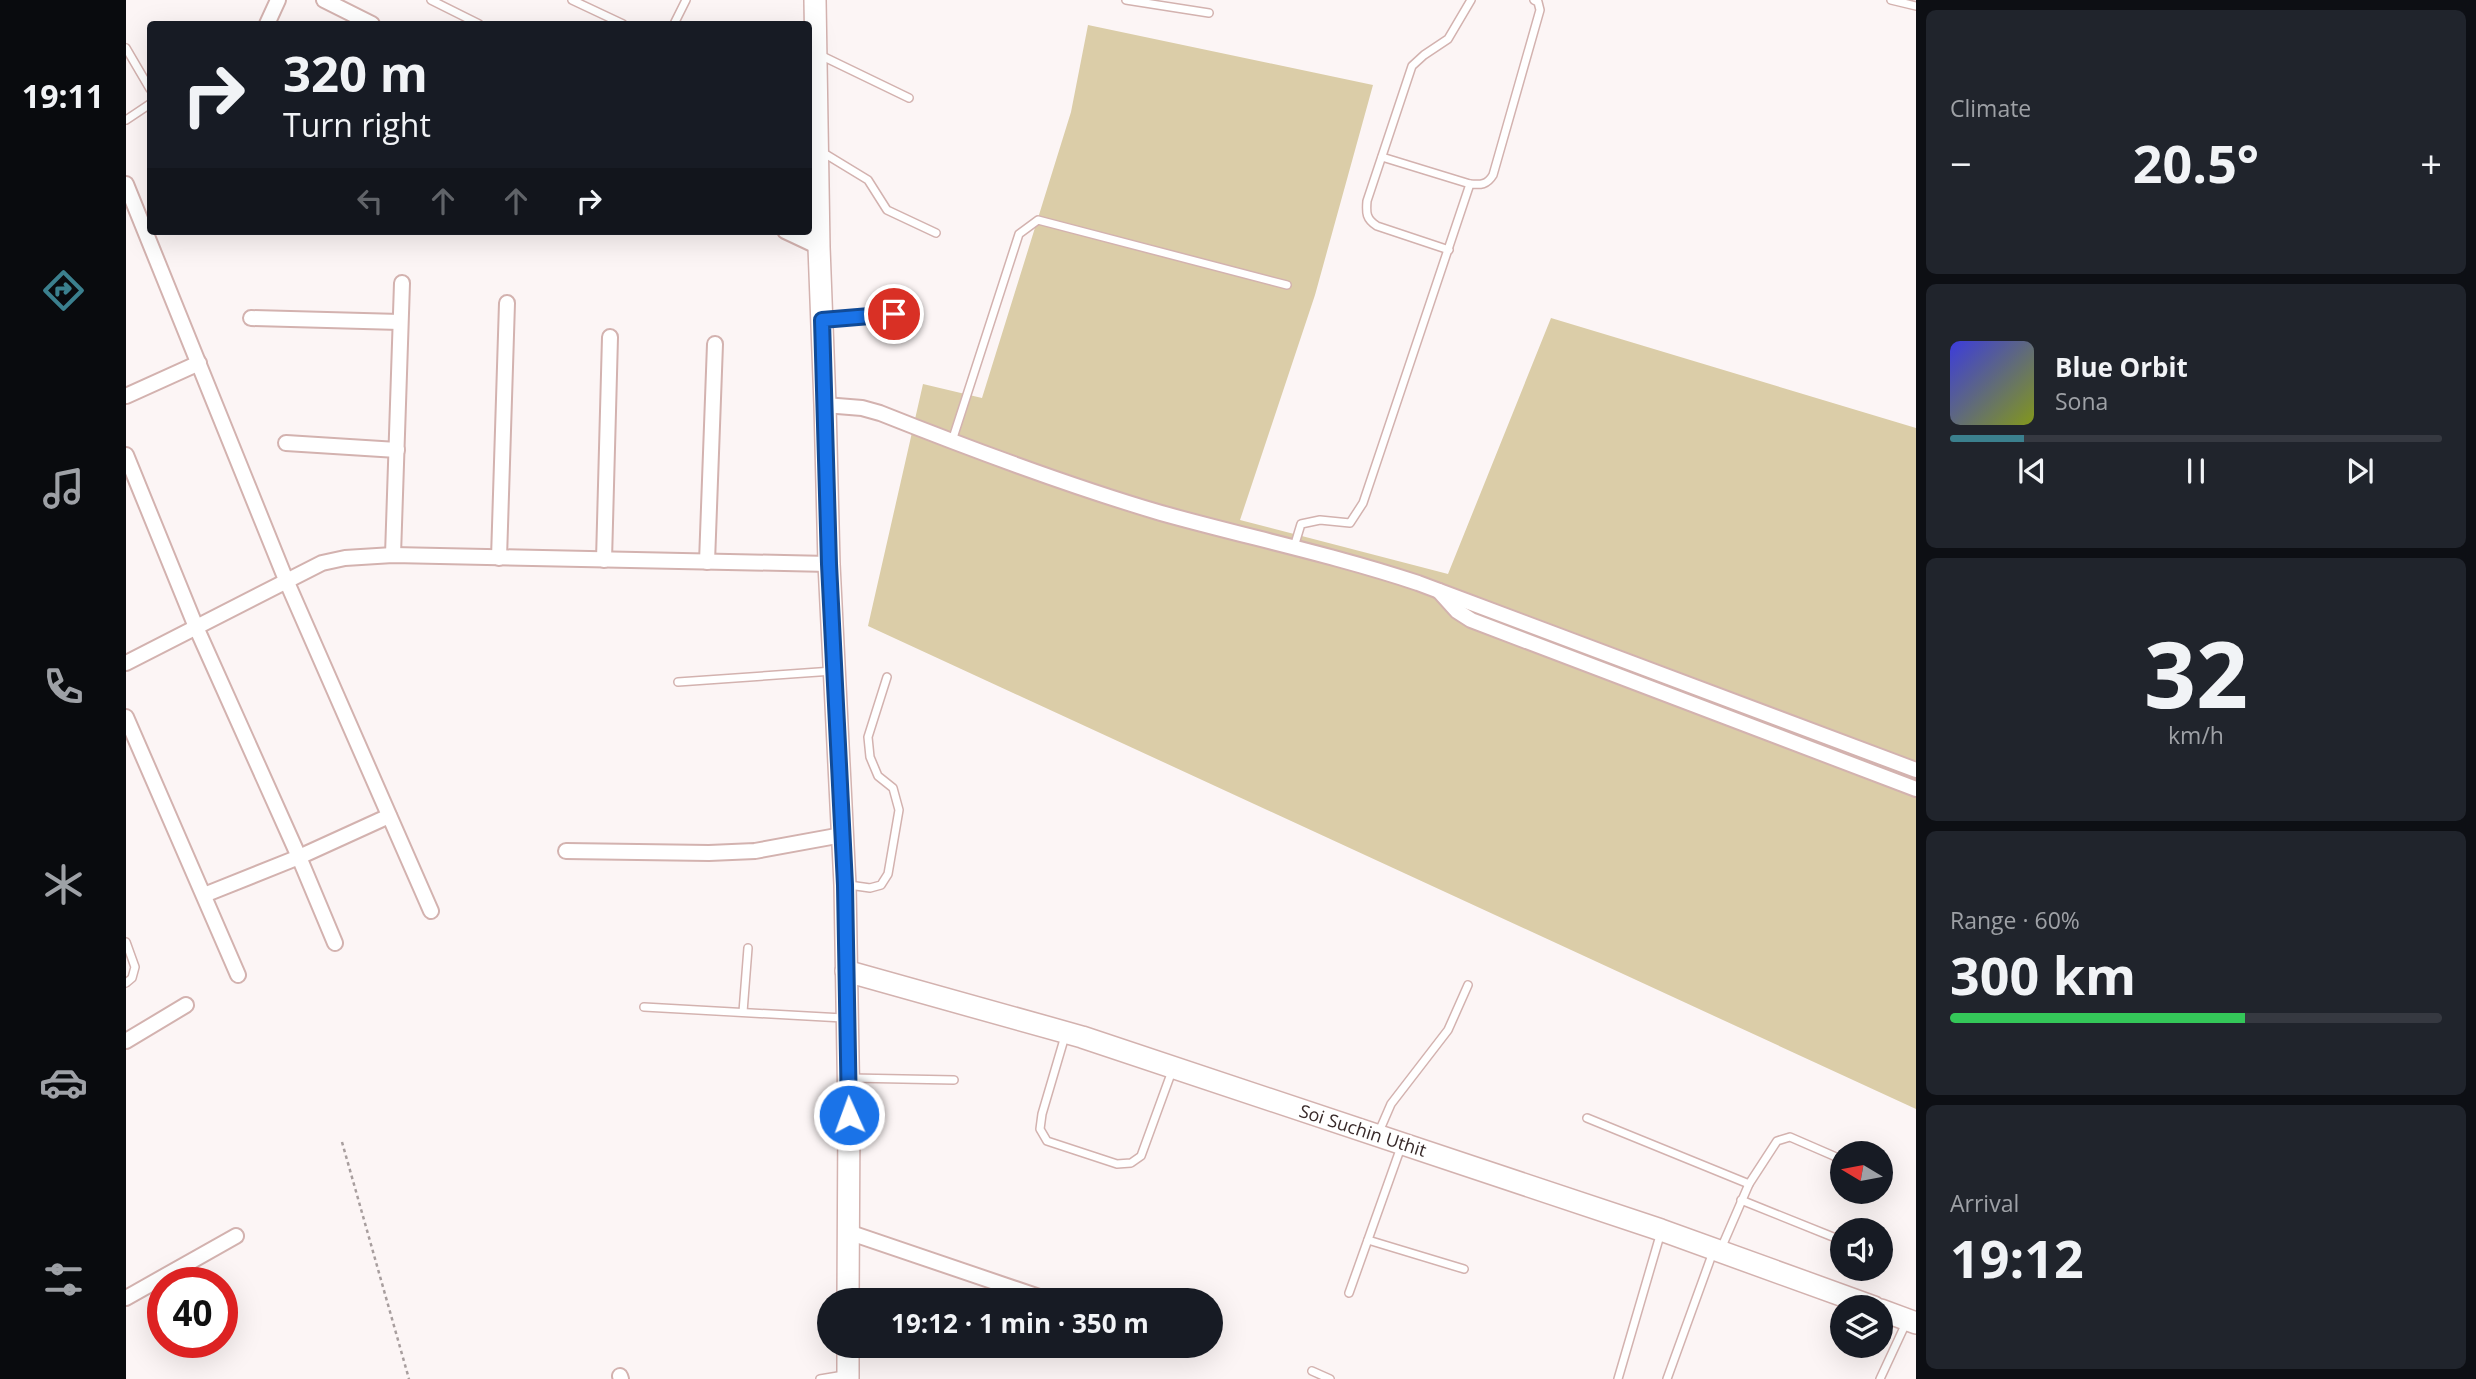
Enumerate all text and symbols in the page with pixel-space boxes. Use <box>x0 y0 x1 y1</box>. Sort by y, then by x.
text: 320 m <box>283 40 428 106</box>
icon: right <box>168 49 259 140</box>
text: 19:11 <box>22 74 104 117</box>
text: Climate <box>1950 92 2031 124</box>
text: Turn right <box>283 103 431 146</box>
text: 20.5° <box>2133 127 2259 198</box>
text: − <box>1950 137 1972 189</box>
text: + <box>2420 137 2442 189</box>
icon: left <box>351 182 389 220</box>
icon: ahead <box>424 182 462 220</box>
icon: ahead <box>497 182 535 220</box>
icon: right <box>570 182 608 220</box>
icon: directions <box>39 266 88 315</box>
pin <box>864 284 924 344</box>
icon: arrive <box>875 295 913 333</box>
text: Blue Orbit <box>2055 349 2188 385</box>
text: Sona <box>2055 385 2108 417</box>
icon: previous <box>2013 452 2051 490</box>
icon: pause <box>2177 452 2215 490</box>
icon: next <box>2341 452 2379 490</box>
icon: music <box>39 464 88 513</box>
text: 32 <box>2144 611 2248 735</box>
icon: phone <box>39 662 88 711</box>
text: km/h <box>2168 719 2224 751</box>
icon: climate <box>39 860 88 909</box>
text: Range · 60% <box>1950 904 2080 936</box>
text: 300 km <box>1950 939 2136 1010</box>
icon: car <box>39 1058 88 1107</box>
position arrow <box>812 1078 886 1152</box>
street label: Soi Suchin Uthit <box>1296 1098 1430 1162</box>
north arrow <box>1830 1141 1894 1204</box>
map controls <box>1830 1141 1893 1358</box>
text: Arrival <box>1950 1187 2019 1219</box>
button: sound <box>1830 1218 1893 1281</box>
text: 19:12 <box>1950 1222 2084 1293</box>
icon: filters <box>39 1255 88 1304</box>
speed limit sign: 40 <box>147 1267 238 1358</box>
button: layers <box>1830 1295 1893 1358</box>
text: 19:12 · 1 min · 350 m <box>891 1305 1149 1341</box>

